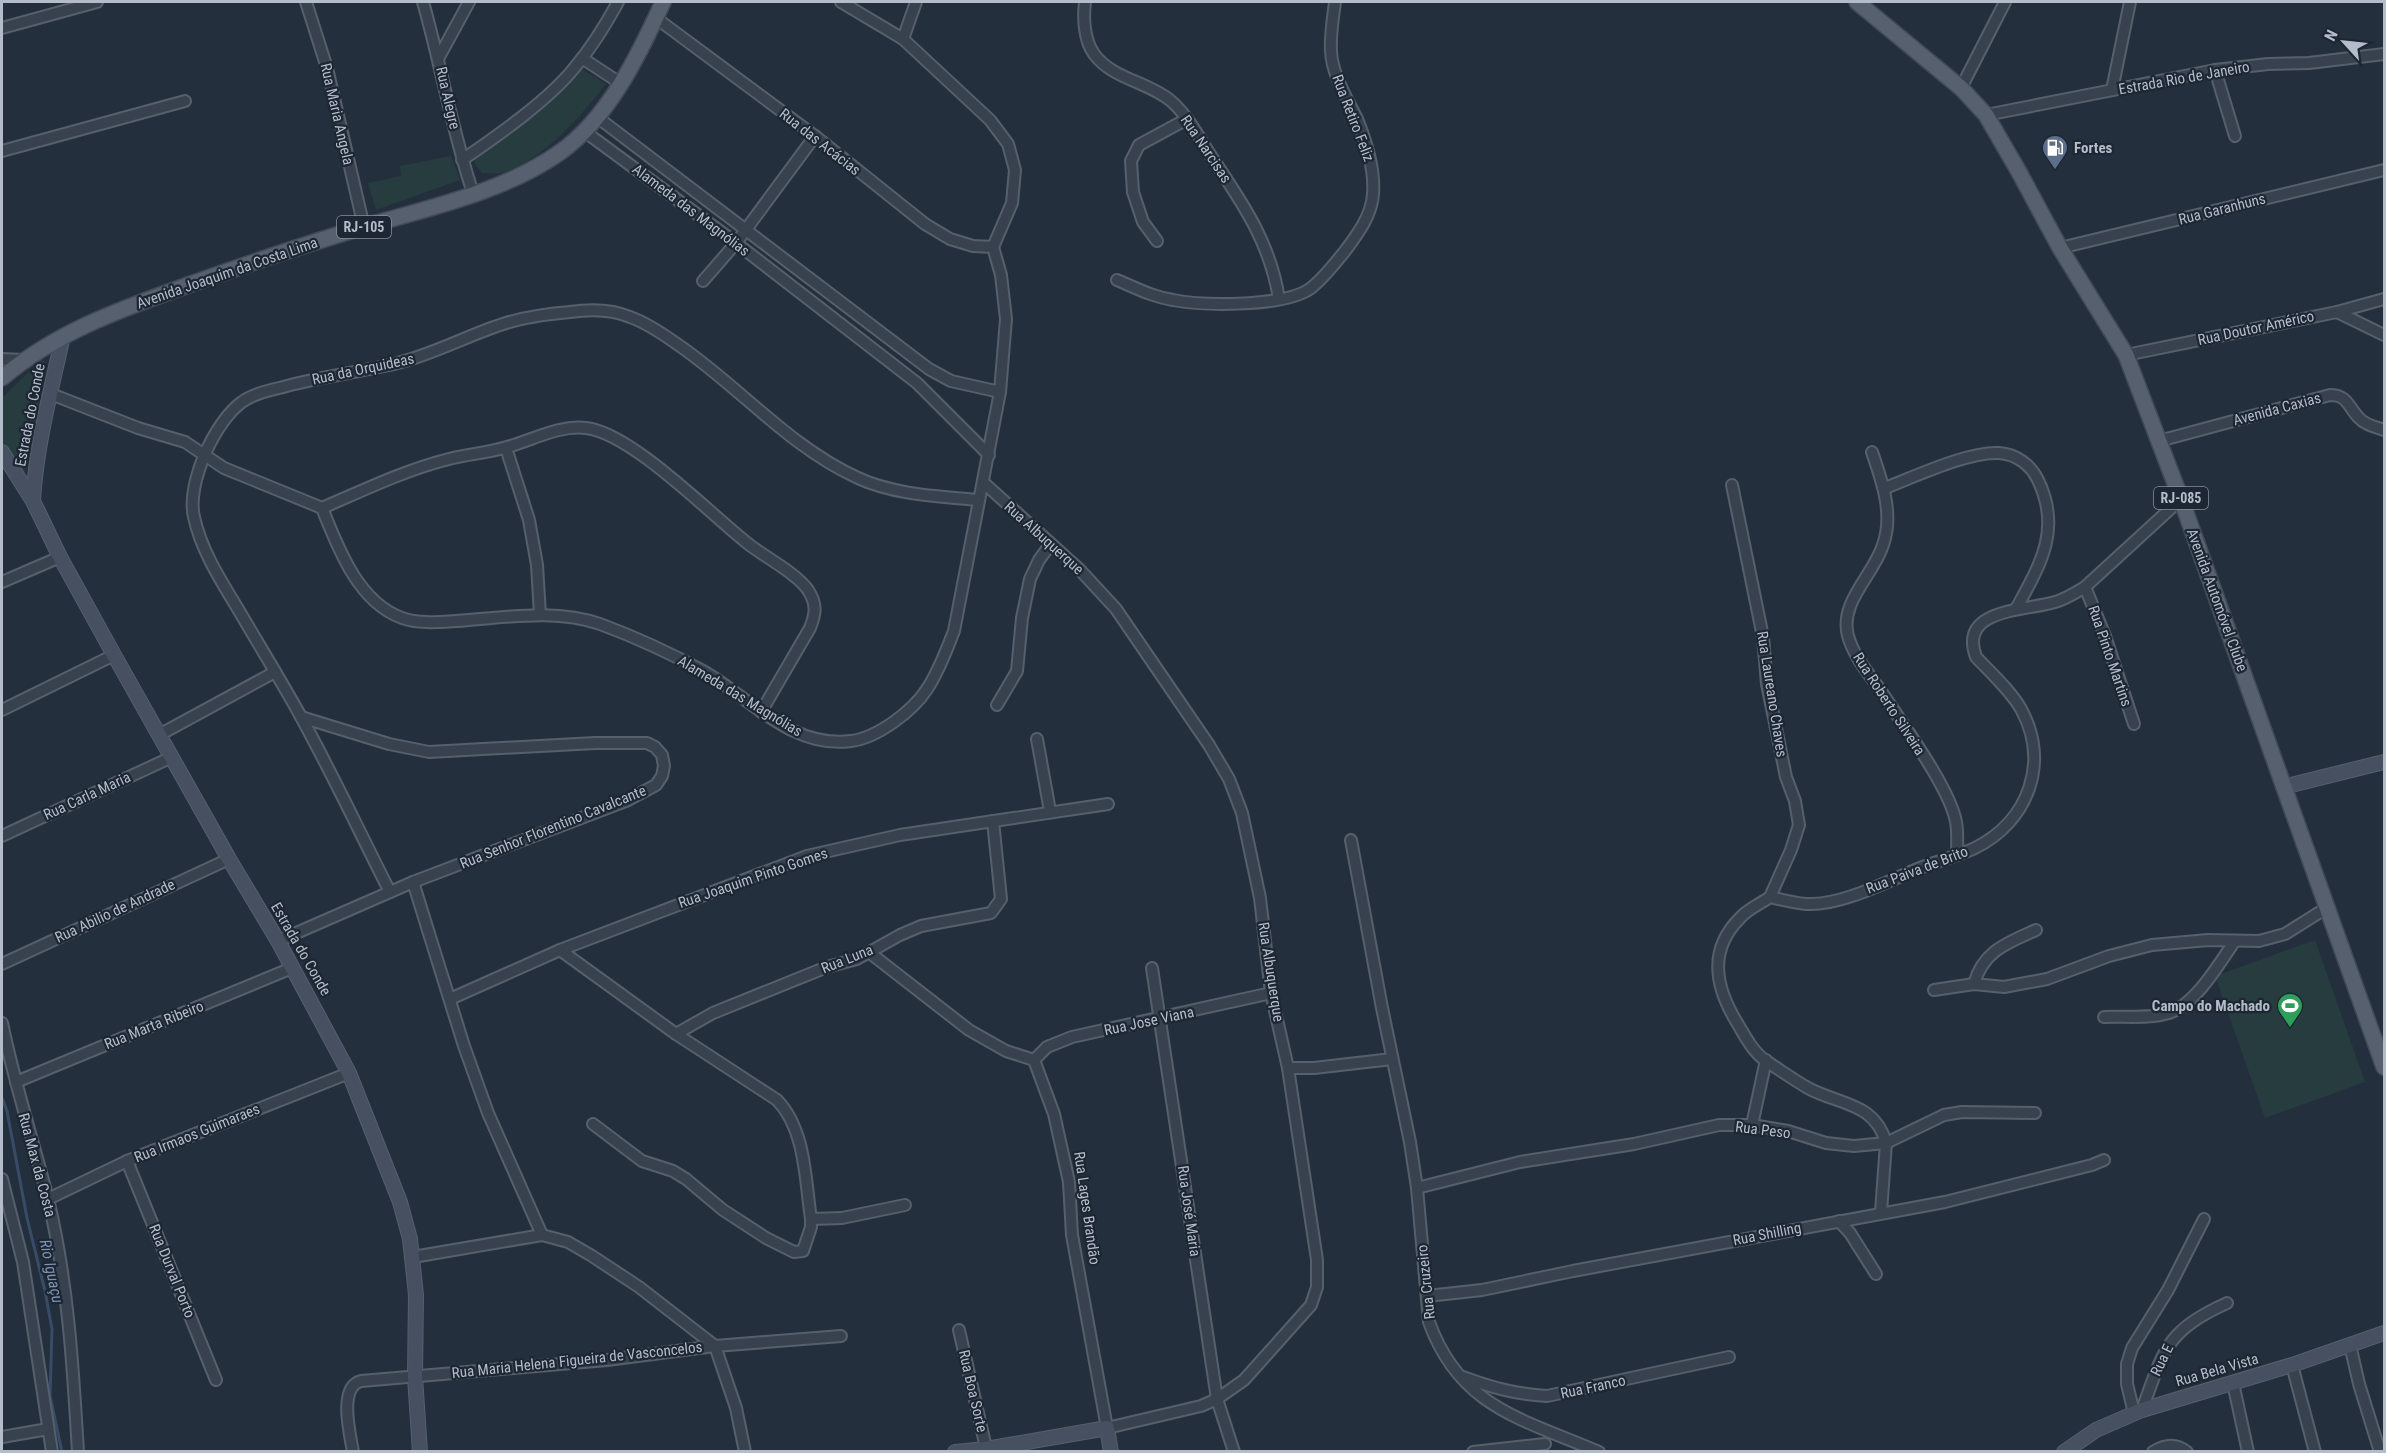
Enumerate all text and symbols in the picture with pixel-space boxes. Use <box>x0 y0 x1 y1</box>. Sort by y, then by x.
north arrow <box>2314 12 2374 72</box>
text: N <box>2320 27 2342 44</box>
street label: Estrada Rio de Janeiro <box>2117 58 2251 98</box>
street label: Rua Maria Angela <box>317 61 357 167</box>
street label: Rua Alegre <box>432 65 464 131</box>
street label: Rua Retiro Feliz <box>1328 72 1378 164</box>
street label: Rua das Acácias <box>776 105 864 179</box>
street label: Rua Narcisas <box>1177 112 1235 186</box>
fuel station icon: Fortes <box>2040 133 2070 171</box>
place label: Fortes <box>2074 139 2113 157</box>
street label: Alameda das Magnólias <box>629 160 753 260</box>
street label: Rua Garanhuns <box>2177 189 2268 229</box>
road number: RJ-105 <box>337 216 391 238</box>
street label: Avenida Joaquim da Costa Lima <box>134 233 320 313</box>
street label: Rua Doutor Américo <box>2196 307 2316 349</box>
street label: Rua da Orquideas <box>310 349 416 389</box>
street label: Estrada do Conde <box>11 362 49 468</box>
street label: Avenida Caxias <box>2231 389 2323 429</box>
road number: RJ-085 <box>2154 487 2208 509</box>
street label: Rua Albuquerque <box>1001 498 1087 578</box>
street label: Avenida Automóvel Clube <box>2183 526 2251 674</box>
street label: Rua Pinto Martins <box>2084 603 2136 709</box>
street label: Rua Laureano Chaves <box>1753 630 1791 758</box>
street label: Rua Roberto Silveira <box>1849 649 1929 759</box>
street label: Alameda das Magnólias <box>674 652 806 740</box>
street label: Rua Carla Maria <box>41 768 133 824</box>
street label: Rua Senhor Florentino Cavalcante <box>457 781 649 873</box>
street label: Rua Paiva de Brito <box>1864 842 1970 898</box>
street label: Rua Joaquim Pinto Gomes <box>676 844 830 912</box>
street label: Rua Abilio de Andrade <box>52 875 178 947</box>
street label: Estrada do Conde <box>267 899 335 999</box>
street label: Rua Albuquerque <box>1254 921 1288 1023</box>
street label: Rua Luna <box>818 940 876 978</box>
sports icon: Campo do Machado <box>2275 991 2305 1029</box>
street label: Rua Marta Ribeiro <box>102 997 206 1053</box>
place label: Campo do Machado <box>2152 997 2270 1015</box>
street label: Rua Jose Viana <box>1102 1003 1196 1039</box>
street label: Rua Irmaos Guimaraes <box>132 1100 263 1166</box>
street label: Rua Max da Costa <box>14 1111 60 1219</box>
street label: Rua Peso <box>1734 1118 1792 1142</box>
street label: Rua Lages Brandão <box>1070 1150 1104 1266</box>
street label: Rua José Maria <box>1174 1164 1204 1258</box>
street label: Rua Shilling <box>1731 1219 1803 1249</box>
street label: Rua Durval Porto <box>145 1222 199 1320</box>
water label: Rio Iguaçu <box>36 1238 68 1305</box>
street label: Rua Cruzeiro <box>1413 1244 1439 1320</box>
street label: Rua Maria Helena Figueira de Vasconcelos <box>451 1338 703 1382</box>
street label: Rua E <box>2147 1341 2177 1379</box>
street label: Rua Boa Sorte <box>955 1348 991 1434</box>
street label: Rua Bela Vista <box>2173 1350 2261 1390</box>
street label: Rua Franco <box>1559 1371 1627 1403</box>

